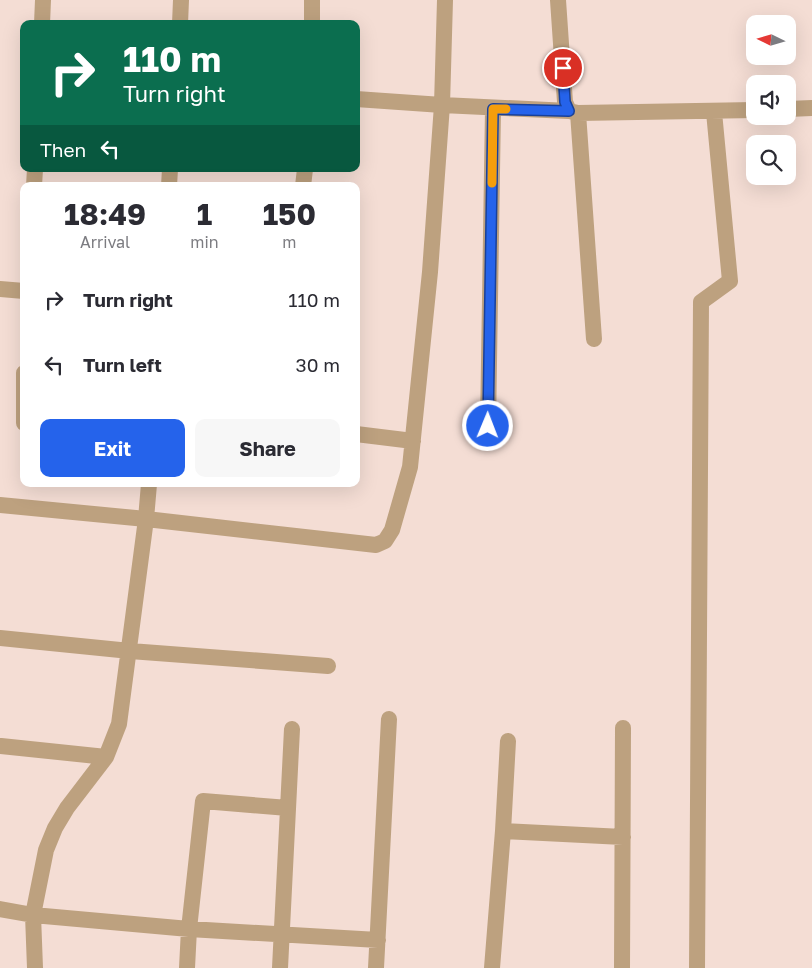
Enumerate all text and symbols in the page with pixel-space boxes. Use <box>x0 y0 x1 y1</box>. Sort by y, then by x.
north arrow <box>746 15 796 65</box>
map controls <box>746 15 796 185</box>
text: 110 m <box>123 38 221 80</box>
icon: right <box>40 40 105 105</box>
pin <box>542 47 584 89</box>
icon: arrive <box>549 54 577 82</box>
button: sound <box>746 75 796 125</box>
text: Turn right <box>123 80 226 107</box>
icon: left <box>96 135 124 163</box>
button: search <box>746 135 796 185</box>
text: Then <box>40 138 86 161</box>
text: 18:49 <box>64 196 146 232</box>
text: 1 <box>197 196 212 232</box>
text: 150 <box>263 196 316 232</box>
text: Arrival <box>80 232 130 252</box>
text: min <box>190 232 219 252</box>
text: m <box>282 232 296 252</box>
icon: right <box>40 286 68 314</box>
text: Turn right <box>83 288 173 311</box>
text: 110 m <box>288 288 340 311</box>
icon: left <box>40 351 68 379</box>
text: Turn left <box>83 353 162 376</box>
text: 30 m <box>296 353 340 376</box>
position arrow <box>461 399 513 451</box>
button: Exit <box>40 419 185 477</box>
button: Share <box>195 419 340 477</box>

